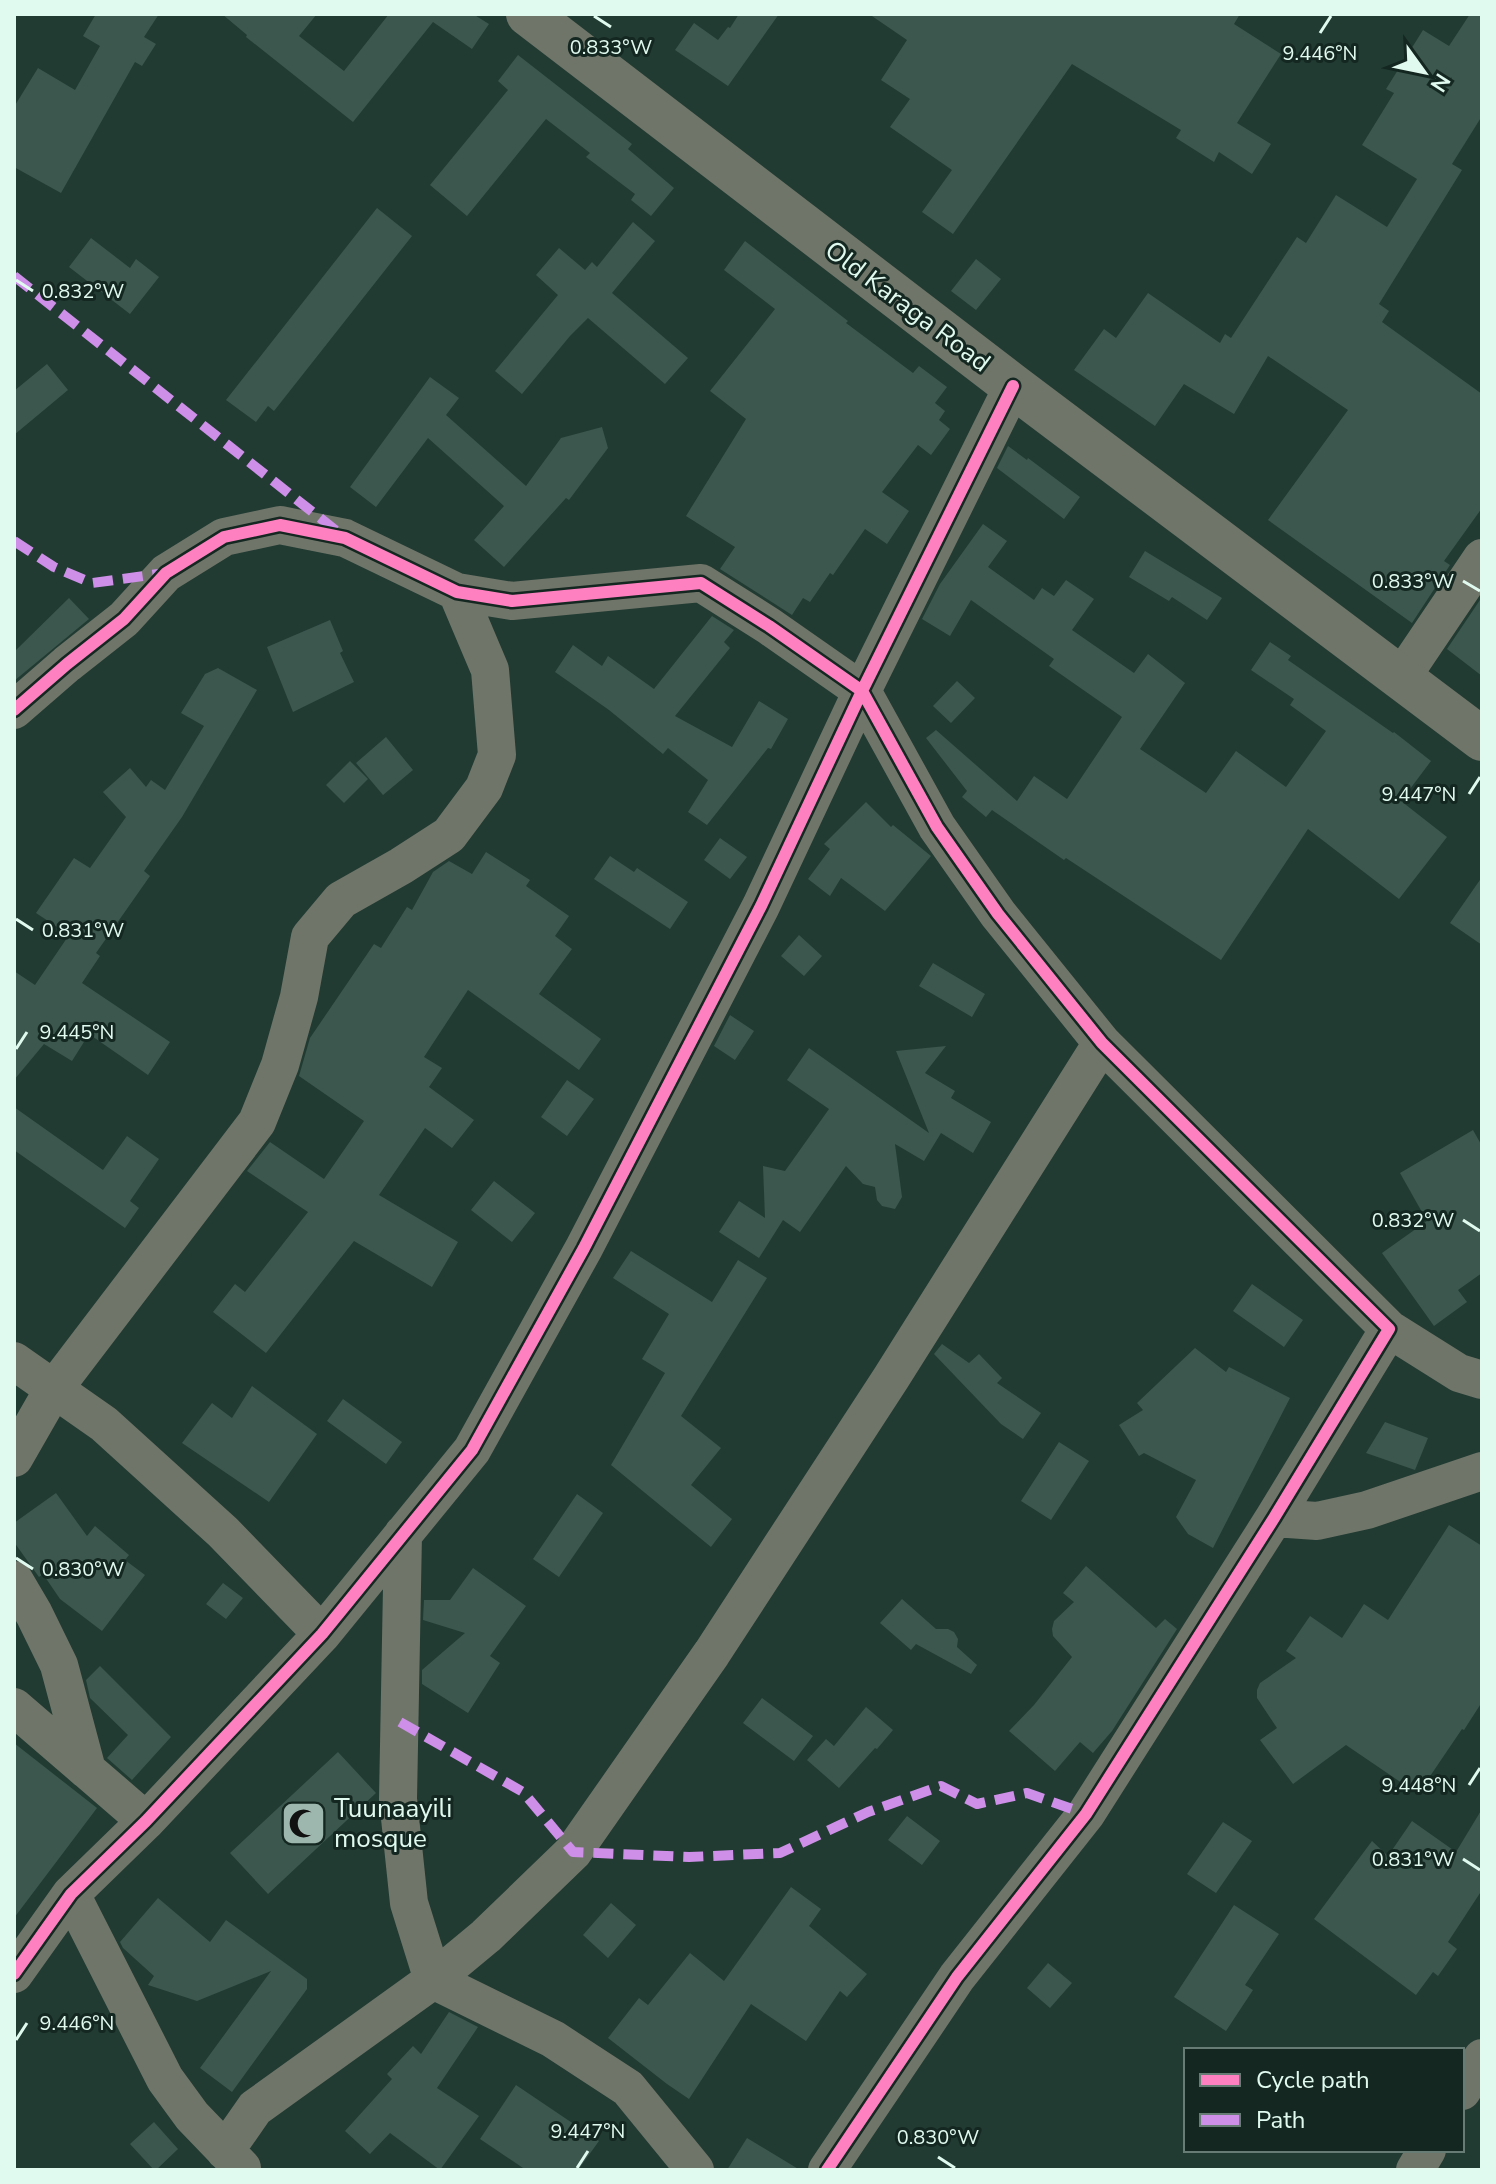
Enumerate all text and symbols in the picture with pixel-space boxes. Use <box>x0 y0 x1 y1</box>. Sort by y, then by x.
north arrow <box>1384 32 1464 112</box>
text: 0.833°W <box>570 34 652 61</box>
text: 9.446°N <box>1283 40 1357 67</box>
text: N <box>1423 67 1457 97</box>
street label: Old Karaga Road <box>818 233 998 380</box>
text: 0.832°W <box>42 278 124 305</box>
text: 0.833°W <box>1372 568 1454 595</box>
text: 9.447°N <box>1382 781 1456 808</box>
text: 0.831°W <box>42 917 124 944</box>
text: 9.445°N <box>40 1019 114 1046</box>
text: 0.832°W <box>1372 1207 1454 1234</box>
text: 0.830°W <box>42 1556 124 1583</box>
text: 9.448°N <box>1382 1772 1456 1799</box>
place label: Tuunaayili mosque <box>334 1791 452 1856</box>
mosque icon: Tuunaayili mosque <box>279 1799 327 1847</box>
text: 0.831°W <box>1372 1846 1454 1873</box>
text: 9.446°N <box>40 2010 114 2037</box>
legend <box>1184 2048 1464 2152</box>
text: Cycle path <box>1256 2064 1370 2096</box>
text: Path <box>1256 2104 1305 2136</box>
text: 9.447°N <box>551 2118 625 2145</box>
text: 0.830°W <box>897 2124 979 2151</box>

